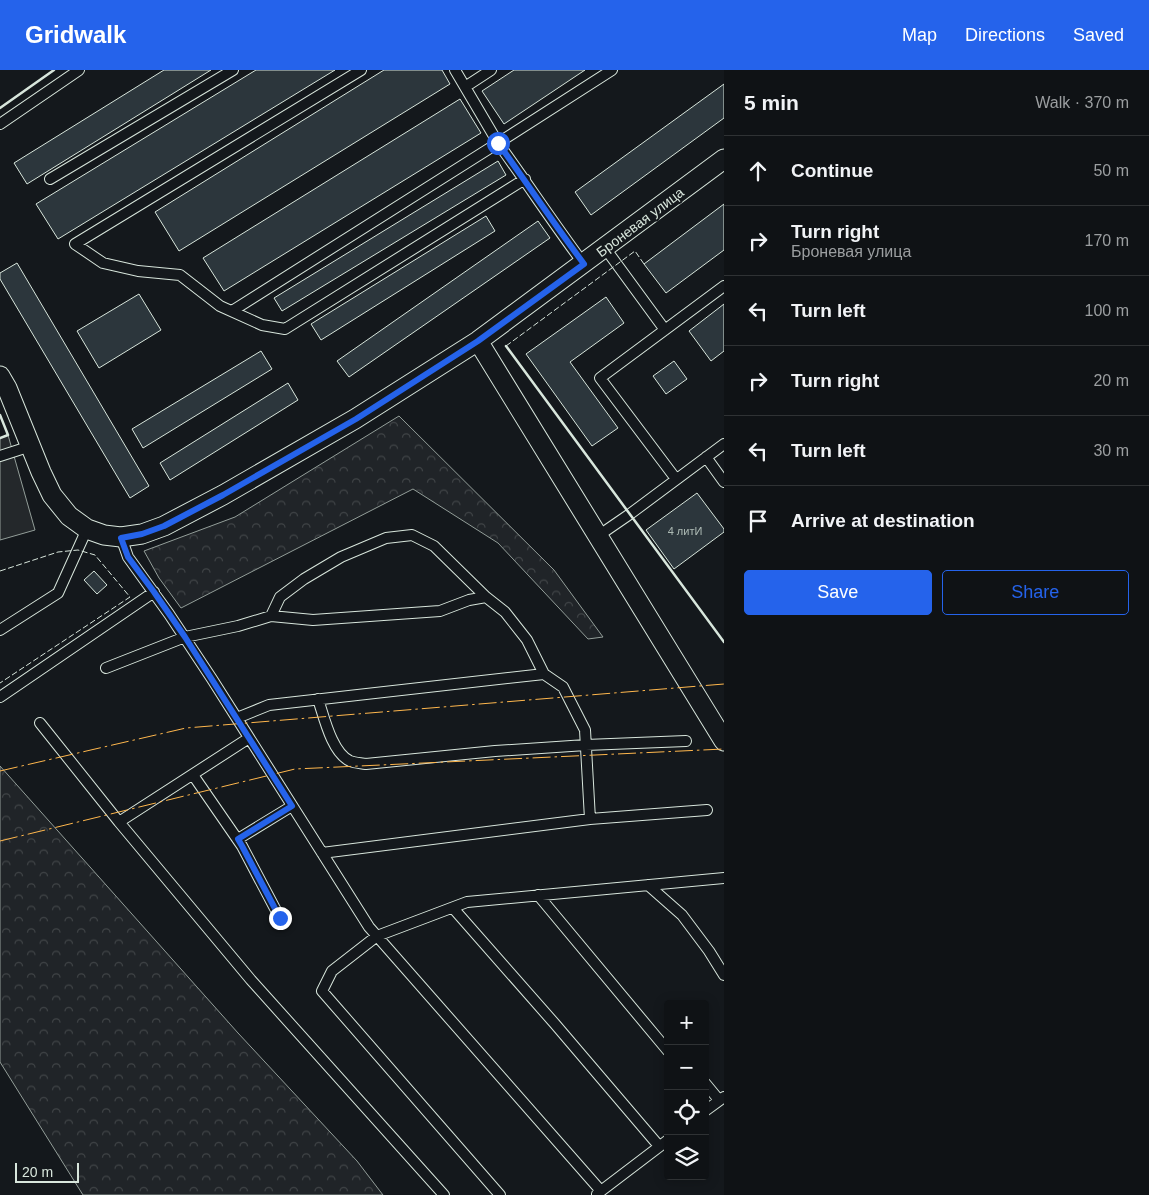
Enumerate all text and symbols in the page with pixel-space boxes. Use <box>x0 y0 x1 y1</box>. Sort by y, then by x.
text: Gridwalk <box>25 21 126 48</box>
text: Map <box>902 25 937 45</box>
text: Directions <box>965 25 1045 45</box>
text: Saved <box>1073 25 1124 45</box>
text: 5 min <box>744 91 799 114</box>
text: Walk · 370 m <box>1035 94 1129 111</box>
route start <box>487 132 510 155</box>
icon: ahead <box>744 157 772 185</box>
text: Continue <box>791 160 873 181</box>
text: 50 m <box>1093 162 1129 179</box>
street label: Броневая улица <box>593 184 687 260</box>
text: Turn right <box>791 221 879 242</box>
icon: right <box>744 227 772 255</box>
text: 170 m <box>1085 232 1129 249</box>
text: Броневая улица <box>791 243 911 260</box>
icon: left <box>744 297 772 325</box>
text: Turn left <box>791 300 866 321</box>
text: 100 m <box>1085 302 1129 319</box>
icon: right <box>744 367 772 395</box>
text: Turn right <box>791 370 879 391</box>
text: 20 m <box>1093 372 1129 389</box>
icon: left <box>744 437 772 465</box>
text: Turn left <box>791 440 866 461</box>
text: 30 m <box>1093 442 1129 459</box>
icon: arrive <box>744 507 772 535</box>
text: Arrive at destination <box>791 510 975 531</box>
house number: 4 литИ <box>668 525 702 537</box>
button: Save <box>744 570 932 615</box>
button: Share <box>942 570 1129 615</box>
route end <box>269 907 292 930</box>
map controls <box>664 1000 709 1180</box>
button: + <box>664 1000 709 1045</box>
button: − <box>664 1045 709 1090</box>
button: locate <box>664 1090 709 1135</box>
button: layers <box>664 1135 709 1180</box>
scale bar <box>15 1160 79 1183</box>
text: 20 m <box>22 1164 53 1180</box>

